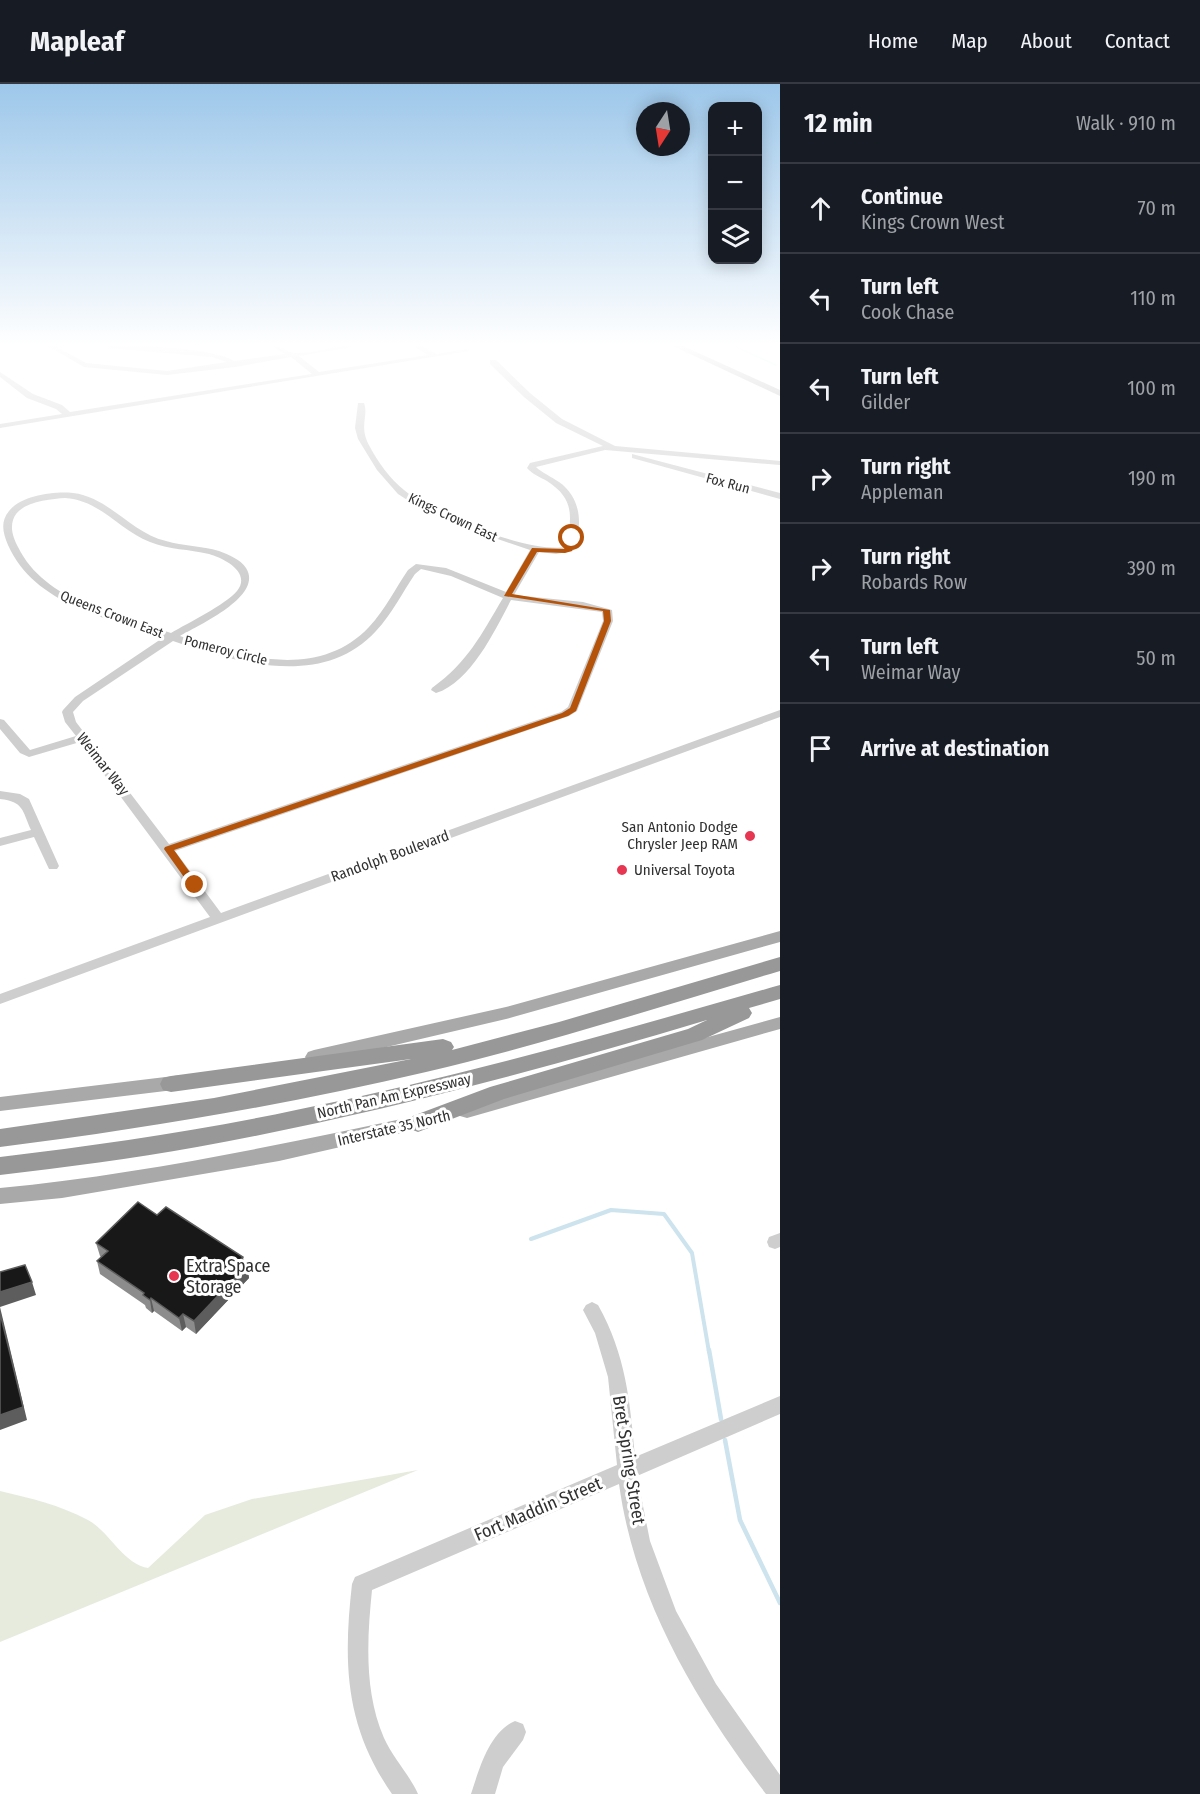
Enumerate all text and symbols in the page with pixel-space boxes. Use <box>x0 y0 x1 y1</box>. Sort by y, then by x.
text: Mapleaf <box>30 25 124 58</box>
text: Home <box>868 28 918 54</box>
text: Map <box>951 28 988 54</box>
text: About <box>1021 28 1072 54</box>
text: Contact <box>1105 28 1170 54</box>
north arrow <box>636 102 690 156</box>
map controls <box>708 102 762 264</box>
button: + <box>708 102 762 156</box>
text: 12 min <box>804 108 873 139</box>
text: Walk · 910 m <box>1076 111 1176 135</box>
button: − <box>708 156 762 210</box>
text: Continue <box>861 183 943 210</box>
icon: ahead <box>804 192 837 225</box>
text: 70 m <box>1138 196 1176 220</box>
button: layers <box>708 210 762 264</box>
text: Kings Crown West <box>861 210 1005 234</box>
text: Turn left <box>861 273 939 300</box>
icon: left <box>804 282 837 315</box>
text: 110 m <box>1130 286 1176 310</box>
text: Cook Chase <box>861 300 954 324</box>
text: Turn left <box>861 363 939 390</box>
icon: left <box>804 372 837 405</box>
text: 100 m <box>1127 376 1176 400</box>
text: Gilder <box>861 390 910 414</box>
text: Turn right <box>861 453 950 480</box>
icon: right <box>804 462 837 495</box>
text: 190 m <box>1128 466 1176 490</box>
street label: Fox Run <box>704 469 752 497</box>
text: Appleman <box>861 480 944 504</box>
street label: Kings Crown East <box>406 489 500 546</box>
route start <box>558 524 584 550</box>
text: Turn right <box>861 543 950 570</box>
icon: right <box>804 552 837 585</box>
text: 390 m <box>1127 556 1176 580</box>
text: Robards Row <box>861 570 967 594</box>
street label: Queens Crown East <box>58 587 166 642</box>
street label: Pomeroy Circle <box>183 632 269 669</box>
text: Turn left <box>861 633 939 660</box>
icon: left <box>804 642 837 675</box>
text: 50 m <box>1136 646 1176 670</box>
text: Weimar Way <box>861 660 960 684</box>
street label: Weimar Way <box>73 729 133 799</box>
icon: arrive <box>804 732 837 765</box>
text: Arrive at destination <box>861 735 1049 762</box>
place label: San Antonio Dodge Chrysler Jeep RAM <box>621 818 738 853</box>
street label: Randolph Boulevard <box>328 826 452 886</box>
marker: San Antonio Dodge Chrysler Jeep RAM <box>743 829 757 843</box>
place label: Universal Toyota <box>634 861 735 879</box>
marker: Universal Toyota <box>615 863 629 877</box>
route end <box>181 871 207 897</box>
street label: North Pan Am Expressway <box>315 1069 473 1122</box>
street label: Interstate 35 North <box>336 1106 452 1150</box>
place label: Extra Space Storage <box>186 1255 271 1298</box>
marker: Extra Space Storage <box>167 1269 181 1283</box>
street label: Bret Spring Street <box>608 1394 650 1526</box>
street label: Fort Maddin Street <box>471 1472 605 1546</box>

